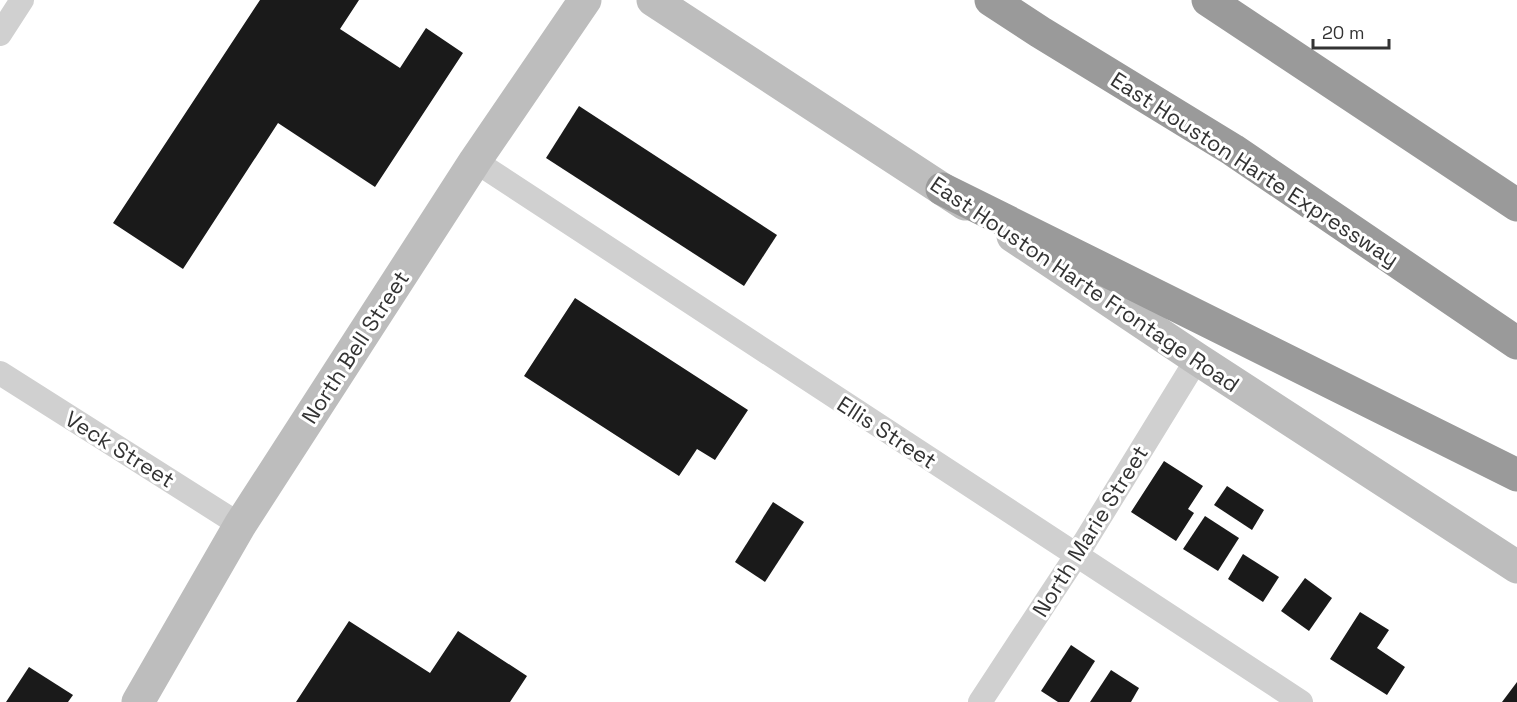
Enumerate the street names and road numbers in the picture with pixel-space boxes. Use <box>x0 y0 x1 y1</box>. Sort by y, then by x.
street label: East Houston Harte Expressway <box>1106 65 1404 273</box>
street label: East Houston Harte Frontage Road <box>925 170 1245 398</box>
street label: North Bell Street <box>295 265 415 429</box>
street label: Ellis Street <box>832 389 942 475</box>
street label: Veck Street <box>60 404 180 494</box>
street label: North Marie Street <box>1026 440 1154 622</box>

